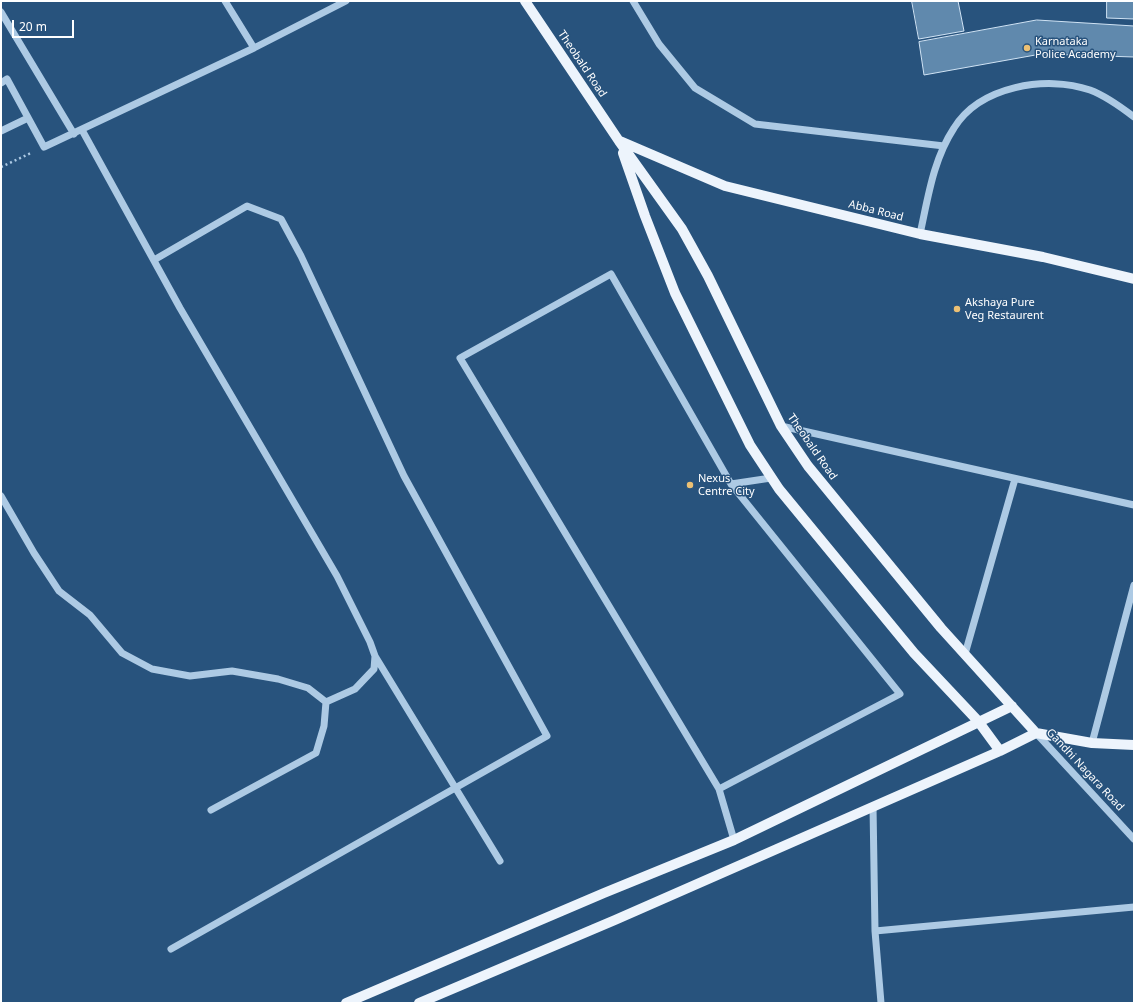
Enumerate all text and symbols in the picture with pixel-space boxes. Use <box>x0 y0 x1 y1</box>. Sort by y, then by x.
scale bar <box>14 12 76 38</box>
text: 20 m <box>19 18 47 35</box>
street label: Theobald Road <box>555 28 609 100</box>
place label: Karnataka Police Academy <box>1035 35 1116 61</box>
marker: Karnataka Police Academy <box>1022 43 1032 53</box>
street label: Abba Road <box>847 198 905 224</box>
place label: Akshaya Pure Veg Restaurent <box>965 296 1044 322</box>
marker: Akshaya Pure Veg Restaurent <box>952 304 962 314</box>
street label: Theobald Road <box>784 411 840 483</box>
place label: Nexus Centre City <box>698 472 755 498</box>
marker: Nexus Centre City <box>685 480 695 490</box>
street label: Gandhi Nagara Road <box>1044 726 1126 814</box>

